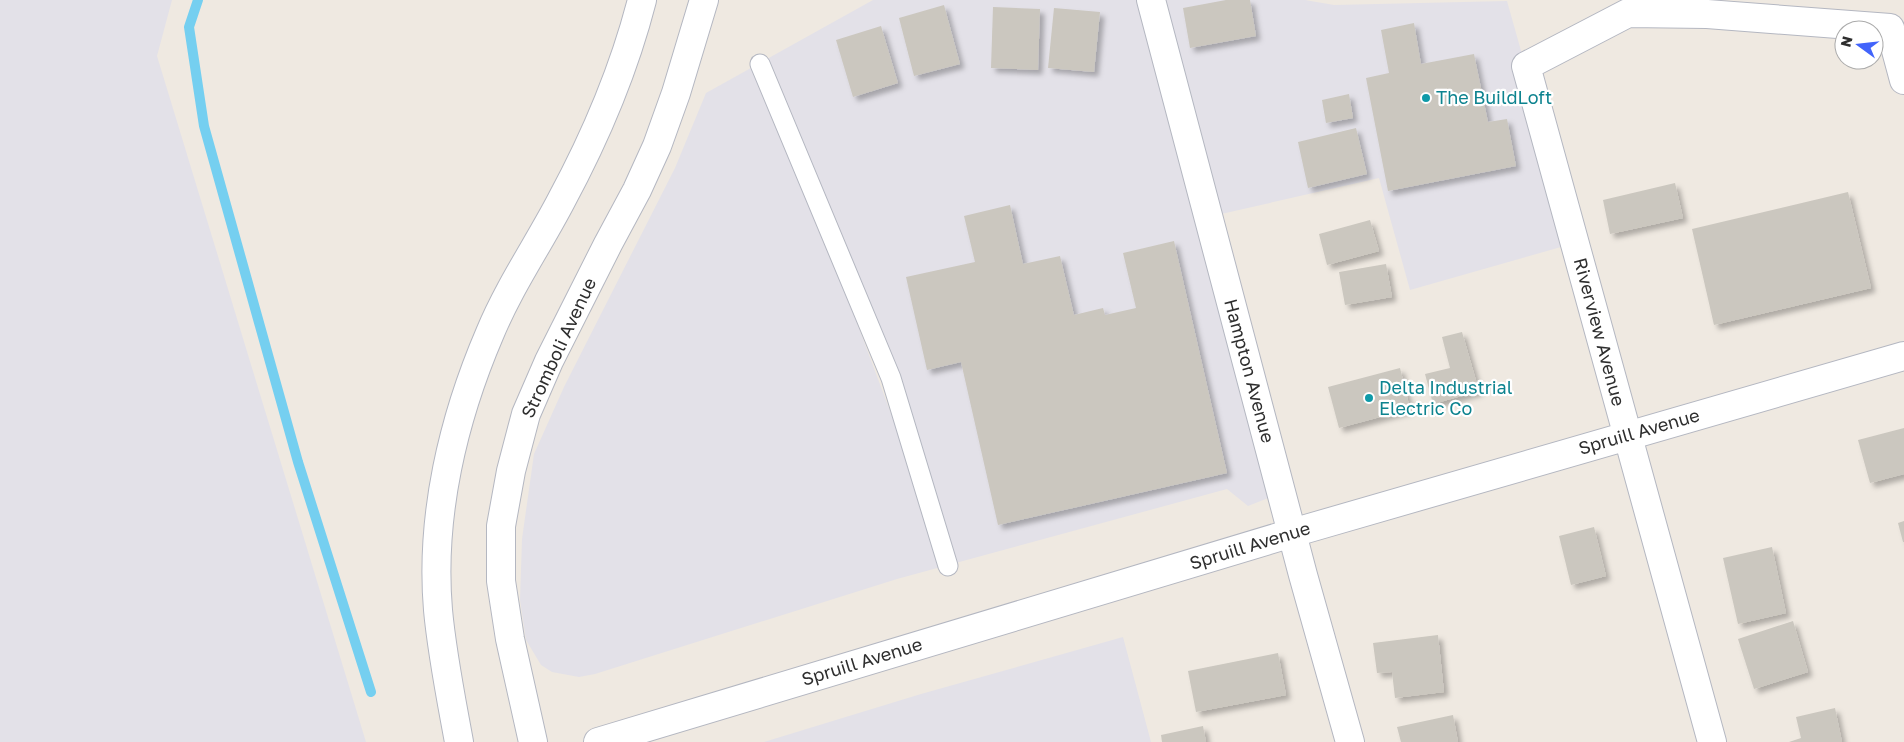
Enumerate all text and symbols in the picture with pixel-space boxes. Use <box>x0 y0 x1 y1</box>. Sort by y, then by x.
north arrow <box>1834 20 1884 70</box>
text: N <box>1836 34 1856 49</box>
place label: The BuildLoft <box>1436 86 1552 108</box>
marker: The BuildLoft <box>1420 92 1432 104</box>
street label: Riverview Avenue <box>1570 255 1630 408</box>
street label: Stromboli Avenue <box>516 274 600 421</box>
street label: Hampton Avenue <box>1220 296 1280 445</box>
place label: Delta Industrial Electric Co <box>1379 376 1513 419</box>
marker: Delta Industrial Electric Co <box>1363 392 1375 404</box>
street label: Spruill Avenue <box>1576 403 1702 459</box>
street label: Spruill Avenue <box>1187 516 1313 574</box>
street label: Spruill Avenue <box>799 632 925 690</box>

